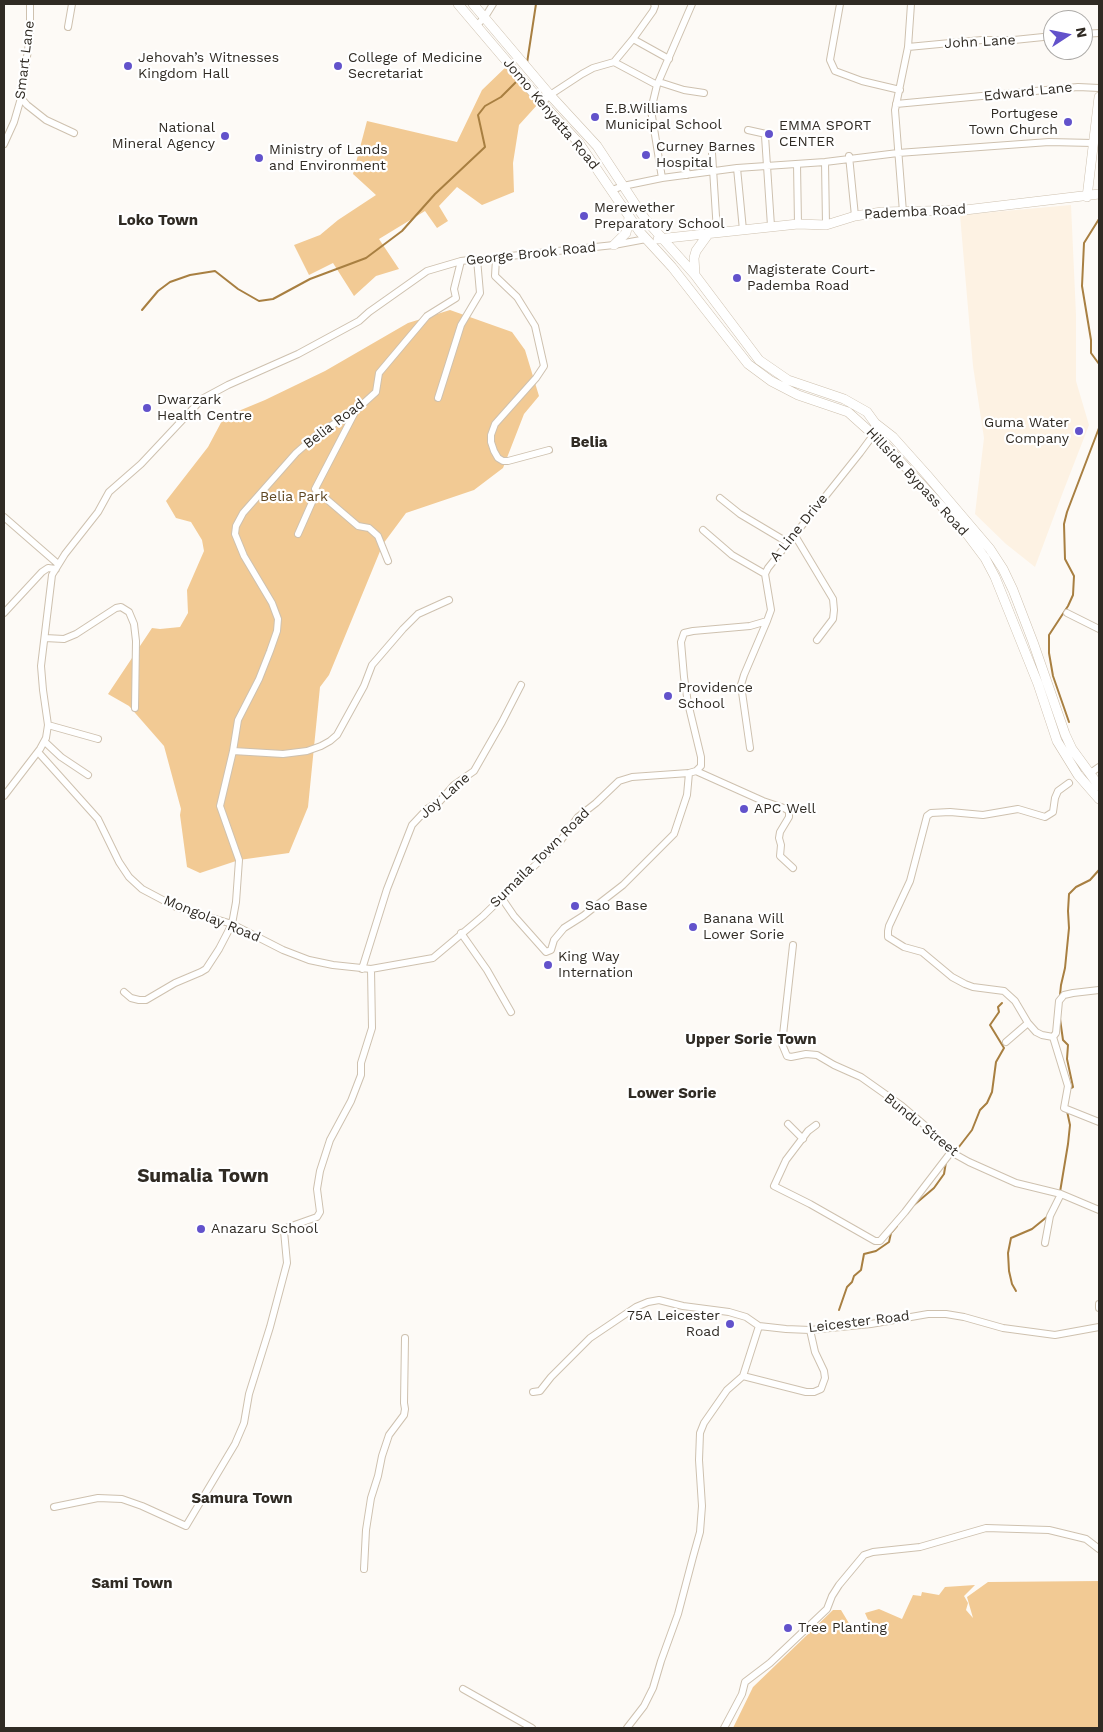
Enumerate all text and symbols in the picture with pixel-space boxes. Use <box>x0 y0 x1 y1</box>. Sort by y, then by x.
north arrow <box>1043 10 1093 60</box>
street label: Smart Lane <box>12 20 38 100</box>
text: N <box>1073 26 1091 39</box>
street label: John Lane <box>944 32 1016 52</box>
place label: Jehovah’s Witnesses Kingdom Hall <box>138 50 279 82</box>
place label: College of Medicine Secretariat <box>348 50 482 82</box>
street label: Jomo Kenyatta Road <box>499 55 603 173</box>
marker: Jehovah’s Witnesses Kingdom Hall <box>122 60 134 72</box>
marker: College of Medicine Secretariat <box>332 60 344 72</box>
street label: Edward Lane <box>983 79 1073 105</box>
place label: E.B.Williams Municipal School <box>605 101 722 134</box>
place label: Portugese Town Church <box>969 106 1058 138</box>
marker: E.B.Williams Municipal School <box>589 111 601 123</box>
marker: Portugese Town Church <box>1062 116 1074 128</box>
place label: EMMA SPORT CENTER <box>779 118 871 150</box>
place label: National Mineral Agency <box>112 120 215 152</box>
marker: EMMA SPORT CENTER <box>763 128 775 140</box>
marker: National Mineral Agency <box>219 130 231 142</box>
place label: Curney Barnes Hospital <box>656 139 755 172</box>
place label: Ministry of Lands and Environment <box>269 142 388 174</box>
marker: Curney Barnes Hospital <box>640 149 652 161</box>
marker: Ministry of Lands and Environment <box>253 152 265 164</box>
place label: Merewether Preparatory School <box>594 200 725 232</box>
street label: Pademba Road <box>863 201 967 223</box>
marker: Merewether Preparatory School <box>578 210 590 222</box>
district label: Loko Town <box>118 212 198 230</box>
street label: George Brook Road <box>465 239 597 269</box>
place label: Magisterate Court- Pademba Road <box>747 262 876 294</box>
marker: Magisterate Court- Pademba Road <box>731 272 743 284</box>
place label: Dwarzark Health Centre <box>157 392 252 424</box>
street label: Belia Road <box>300 396 368 452</box>
marker: Dwarzark Health Centre <box>141 402 153 414</box>
place label: Guma Water Company <box>984 415 1069 448</box>
street label: Hillside Bypass Road <box>862 424 972 540</box>
marker: Guma Water Company <box>1073 425 1085 437</box>
district label: Belia <box>571 434 607 452</box>
park label: Belia Park <box>260 489 328 505</box>
street label: A Line Drive <box>767 491 831 565</box>
place label: Providence School <box>678 680 753 712</box>
marker: Providence School <box>662 690 674 702</box>
street label: Joy Lane <box>416 770 474 822</box>
place label: APC Well <box>754 801 816 817</box>
marker: APC Well <box>738 803 750 815</box>
street label: Sumaila Town Road <box>487 805 593 911</box>
street label: Mongolay Road <box>161 892 263 946</box>
place label: Sao Base <box>585 898 647 914</box>
marker: Sao Base <box>569 900 581 912</box>
place label: Banana Will Lower Sorie <box>703 911 784 944</box>
marker: Banana Will Lower Sorie <box>687 921 699 933</box>
place label: King Way Internation <box>558 949 633 982</box>
marker: King Way Internation <box>542 959 554 971</box>
district label: Upper Sorie Town <box>685 1031 817 1049</box>
district label: Lower Sorie <box>628 1085 716 1103</box>
street label: Bundu Street <box>880 1090 962 1160</box>
district label: Sumalia Town <box>137 1165 269 1187</box>
place label: Anazaru School <box>211 1221 318 1237</box>
marker: Anazaru School <box>195 1223 207 1235</box>
street label: Leicester Road <box>807 1307 911 1337</box>
place label: 75A Leicester Road <box>627 1308 720 1340</box>
marker: 75A Leicester Road <box>724 1318 736 1330</box>
district label: Samura Town <box>191 1490 293 1508</box>
district label: Sami Town <box>91 1575 173 1593</box>
place label: Tree Planting <box>798 1620 887 1636</box>
marker: Tree Planting <box>782 1622 794 1634</box>

